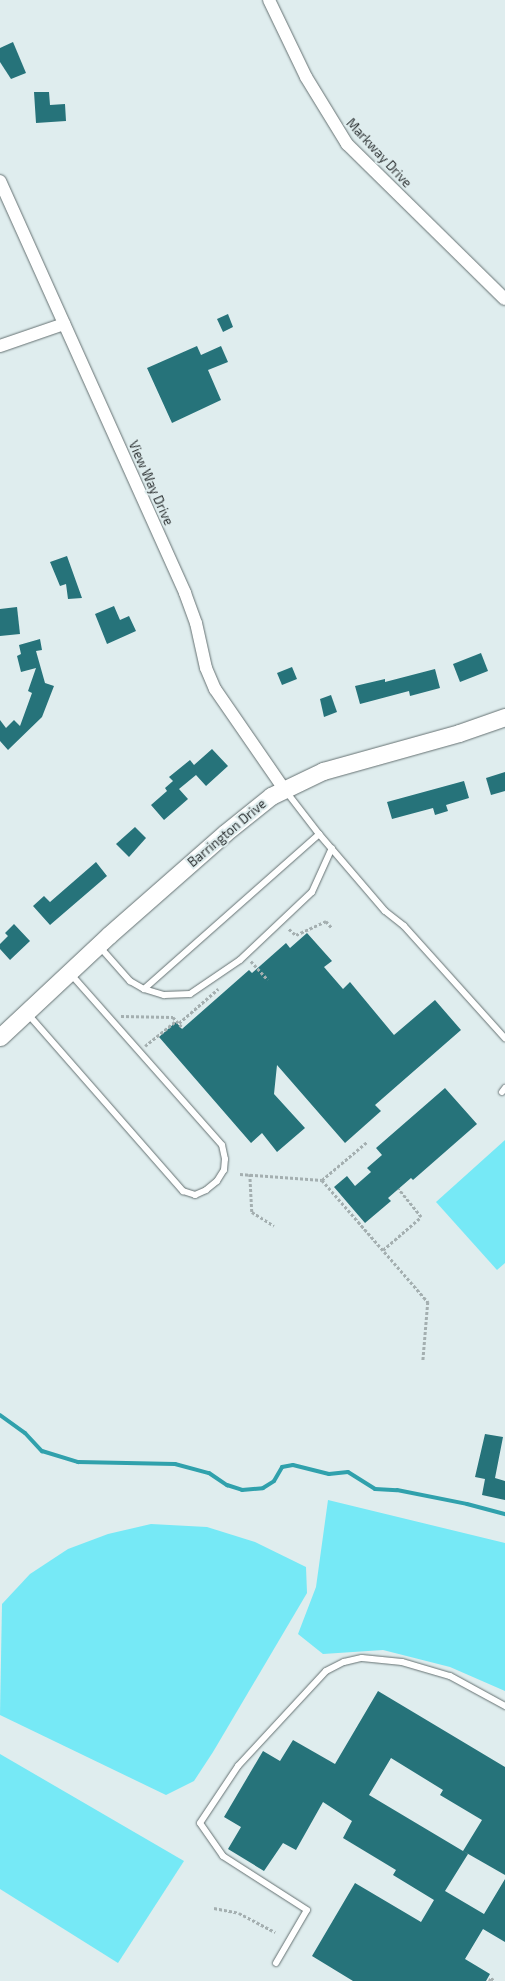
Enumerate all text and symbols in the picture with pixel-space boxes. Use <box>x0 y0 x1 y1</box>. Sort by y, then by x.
street label: Markway Drive <box>343 115 415 191</box>
street label: View Way Drive <box>125 438 177 528</box>
street label: Barrington Drive <box>185 796 269 870</box>

